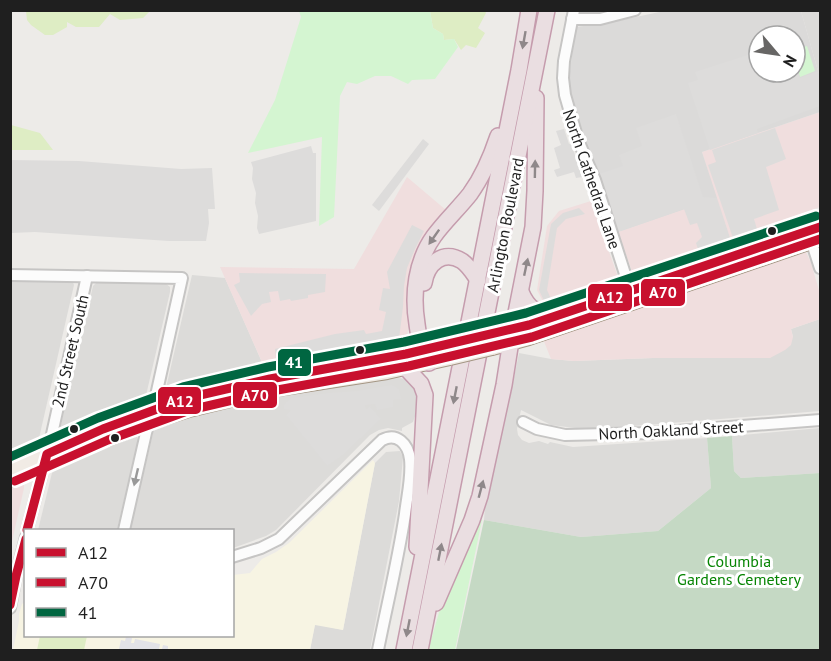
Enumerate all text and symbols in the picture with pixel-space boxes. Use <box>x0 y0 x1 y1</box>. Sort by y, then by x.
north arrow <box>747 24 807 84</box>
one-way arrow <box>519 31 528 50</box>
text: N <box>779 52 801 71</box>
street label: North Cathedral Lane <box>559 106 625 252</box>
street label: Arlington Boulevard <box>482 156 528 294</box>
one-way arrow <box>531 159 540 178</box>
unlabelled marker <box>766 225 778 237</box>
one-way arrow <box>429 229 440 245</box>
one-way arrow <box>522 257 531 276</box>
line badge: A70 <box>640 278 686 307</box>
text: A70 <box>649 282 677 302</box>
line badge: A12 <box>587 283 633 312</box>
text: A12 <box>596 287 624 307</box>
street label: 2nd Street South <box>47 293 93 409</box>
unlabelled marker <box>354 344 366 356</box>
line badge: 41 <box>277 348 312 377</box>
text: 41 <box>285 352 303 372</box>
line badge: A70 <box>232 381 278 409</box>
text: A70 <box>241 385 269 405</box>
line badge: A12 <box>157 386 202 415</box>
one-way arrow <box>450 386 459 405</box>
text: A12 <box>166 391 194 411</box>
street label: North Oakland Street <box>598 416 745 444</box>
unlabelled marker <box>68 423 80 435</box>
unlabelled marker <box>109 432 121 444</box>
one-way arrow <box>131 467 140 486</box>
one-way arrow <box>477 480 487 498</box>
legend <box>24 529 234 637</box>
text: A12 <box>78 541 108 564</box>
one-way arrow <box>436 542 445 561</box>
park label: Columbia Gardens Cemetery <box>677 551 801 589</box>
text: A70 <box>78 571 108 594</box>
text: 41 <box>78 601 98 624</box>
one-way arrow <box>403 619 413 637</box>

